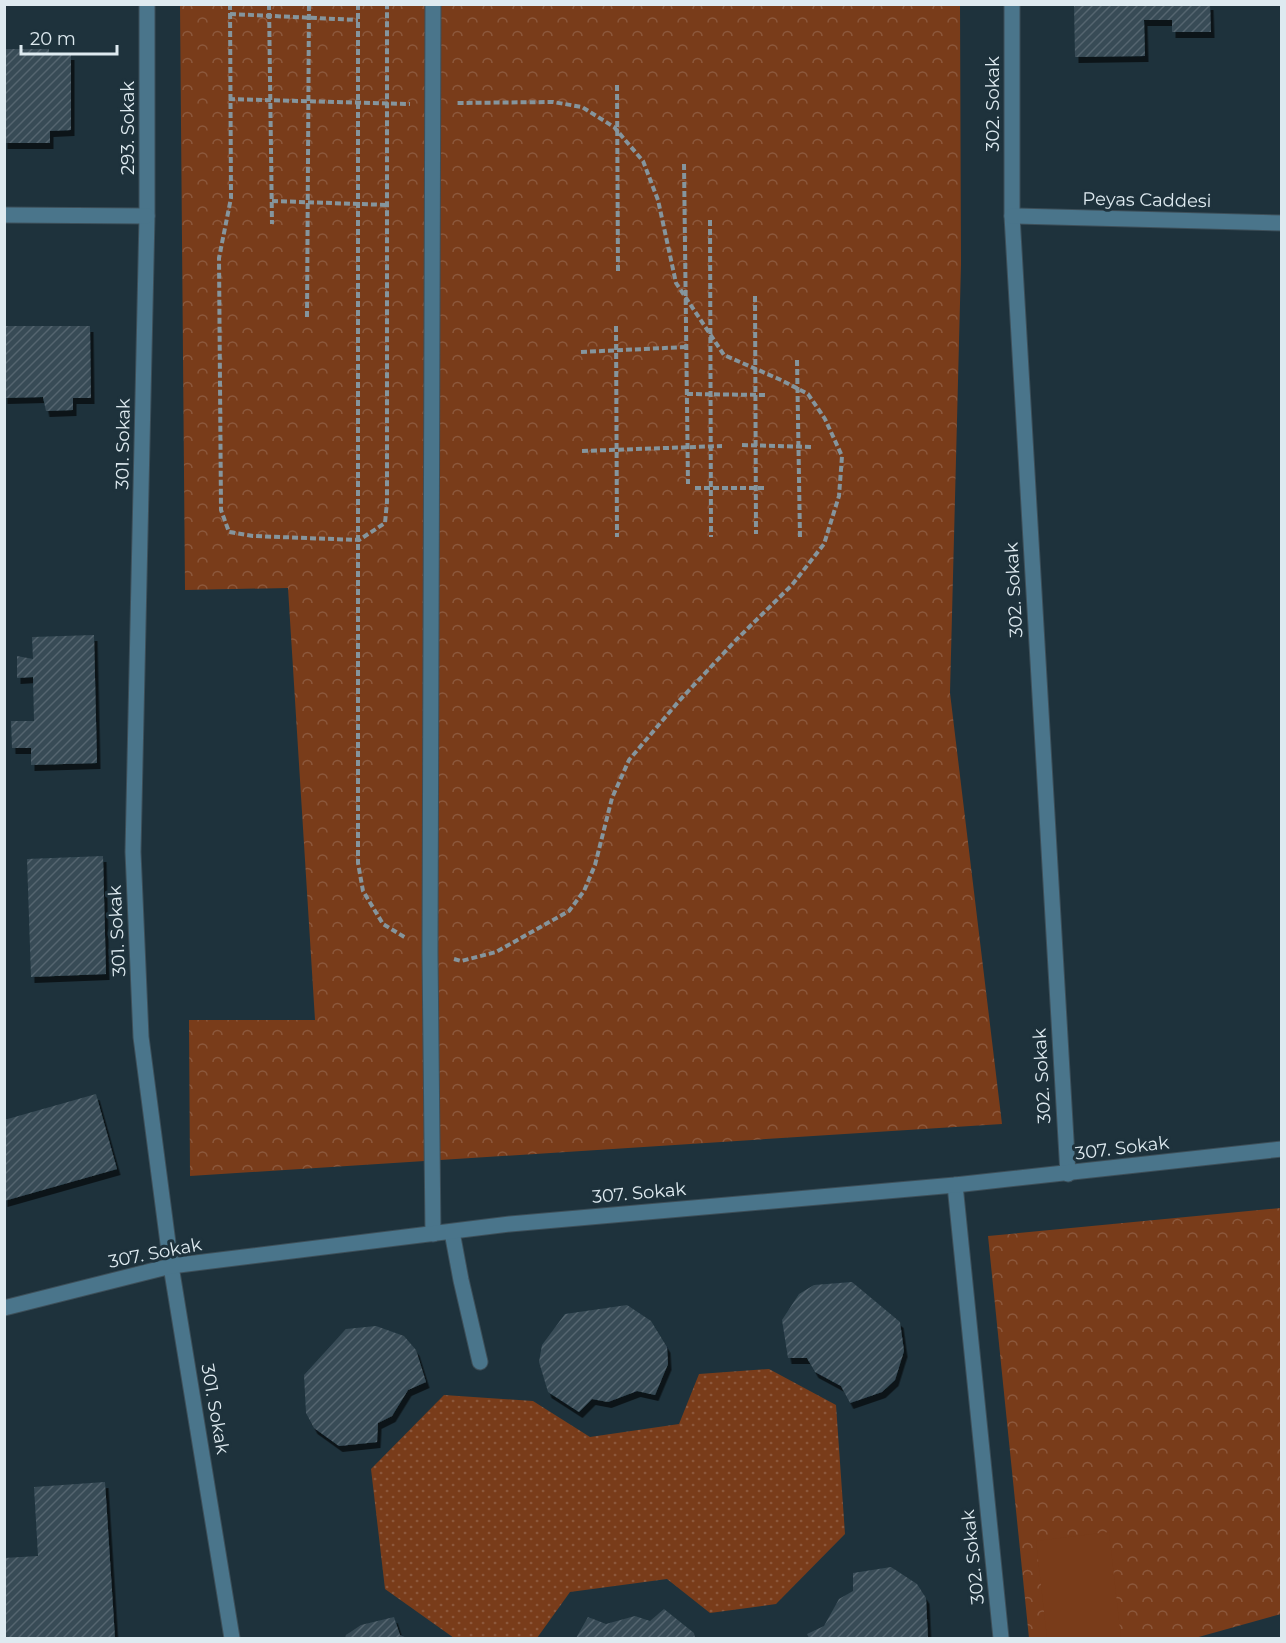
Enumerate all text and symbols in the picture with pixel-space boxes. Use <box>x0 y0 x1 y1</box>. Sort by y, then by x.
scale bar <box>21 18 117 56</box>
text: 20 m <box>30 28 76 50</box>
street label: 302. Sokak <box>982 56 1004 152</box>
street label: 293. Sokak <box>117 81 139 175</box>
street label: Peyas Caddesi <box>1082 188 1212 212</box>
street label: 301. Sokak <box>111 398 135 490</box>
street label: 302. Sokak <box>1001 542 1027 638</box>
street label: 301. Sokak <box>104 885 130 977</box>
street label: 302. Sokak <box>1029 1028 1055 1124</box>
street label: 307. Sokak <box>1074 1131 1170 1165</box>
street label: 307. Sokak <box>591 1178 687 1208</box>
street label: 307. Sokak <box>107 1233 204 1273</box>
street label: 301. Sokak <box>196 1362 234 1456</box>
street label: 302. Sokak <box>957 1508 989 1606</box>

